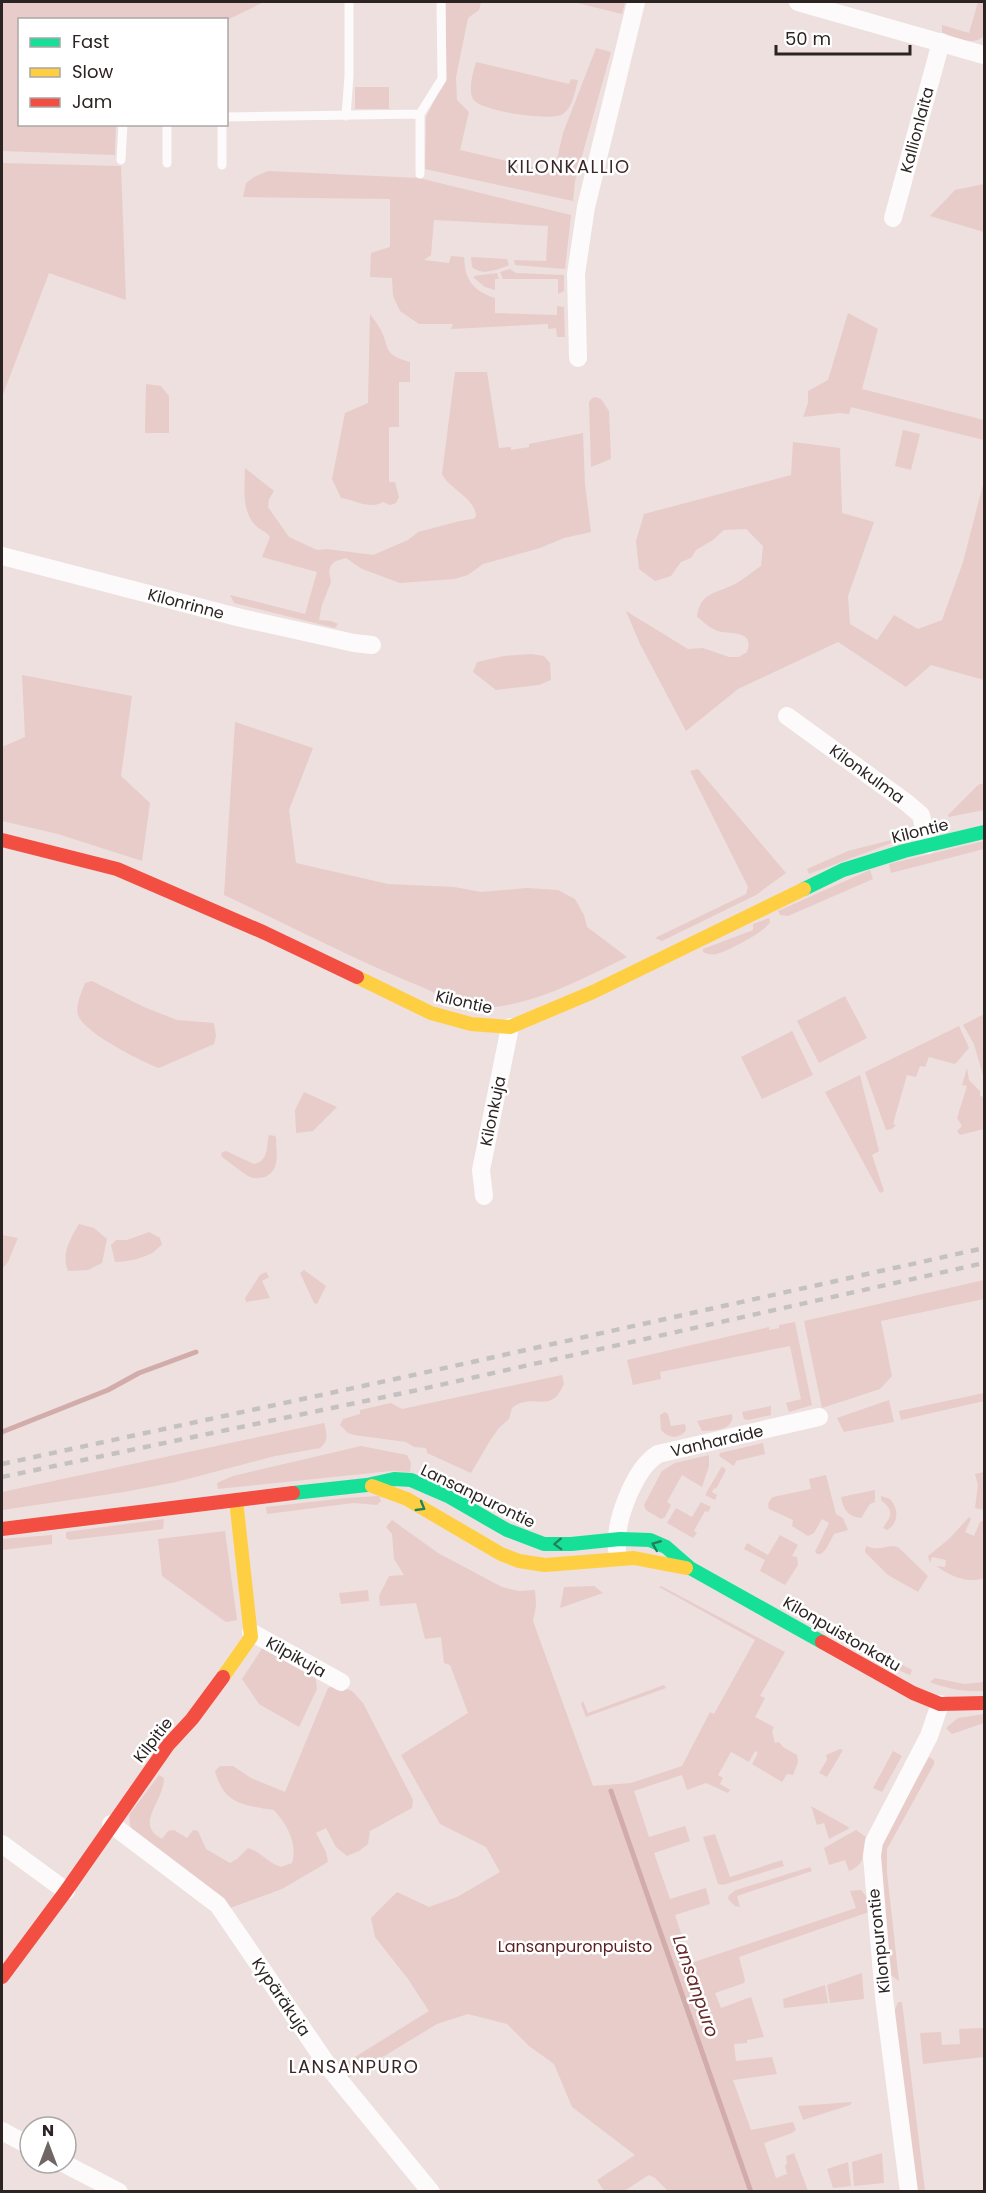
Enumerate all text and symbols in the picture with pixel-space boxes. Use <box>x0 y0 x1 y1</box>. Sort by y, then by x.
legend <box>18 18 228 126</box>
scale bar <box>776 18 910 56</box>
text: 50 m <box>785 26 831 51</box>
text: Fast <box>72 29 109 54</box>
text: Slow <box>72 59 114 84</box>
street label: Kallionlaita <box>894 85 940 175</box>
text: Jam <box>72 89 112 114</box>
district label: KILONKALLIO <box>507 154 631 179</box>
street label: Kilonrinne <box>145 583 227 625</box>
street label: Kilonkulma <box>825 739 909 809</box>
street label: Kilontie <box>889 813 951 849</box>
street label: Kilontie <box>433 984 495 1020</box>
street label: Kilonkuja <box>474 1074 512 1148</box>
street label: Vanharaide <box>668 1419 766 1463</box>
street label: Lansanpurontie <box>417 1458 539 1534</box>
one-way arrow <box>415 1500 425 1511</box>
one-way arrow <box>553 1538 562 1550</box>
one-way arrow <box>652 1540 663 1552</box>
street label: Kilonpuistonkatu <box>779 1591 905 1677</box>
street label: Kilpikuja <box>262 1631 330 1683</box>
street label: Kilpitie <box>128 1712 178 1768</box>
street label: Kilonpurontie <box>862 1887 896 1994</box>
water label: Lansanpuro <box>667 1932 725 2040</box>
park label: Lansanpuronpuisto <box>498 1935 652 1958</box>
street label: Kypäräkuja <box>246 1953 316 2041</box>
district label: LANSANPURO <box>289 2054 419 2079</box>
north arrow <box>18 2115 78 2175</box>
text: N <box>42 2119 54 2142</box>

